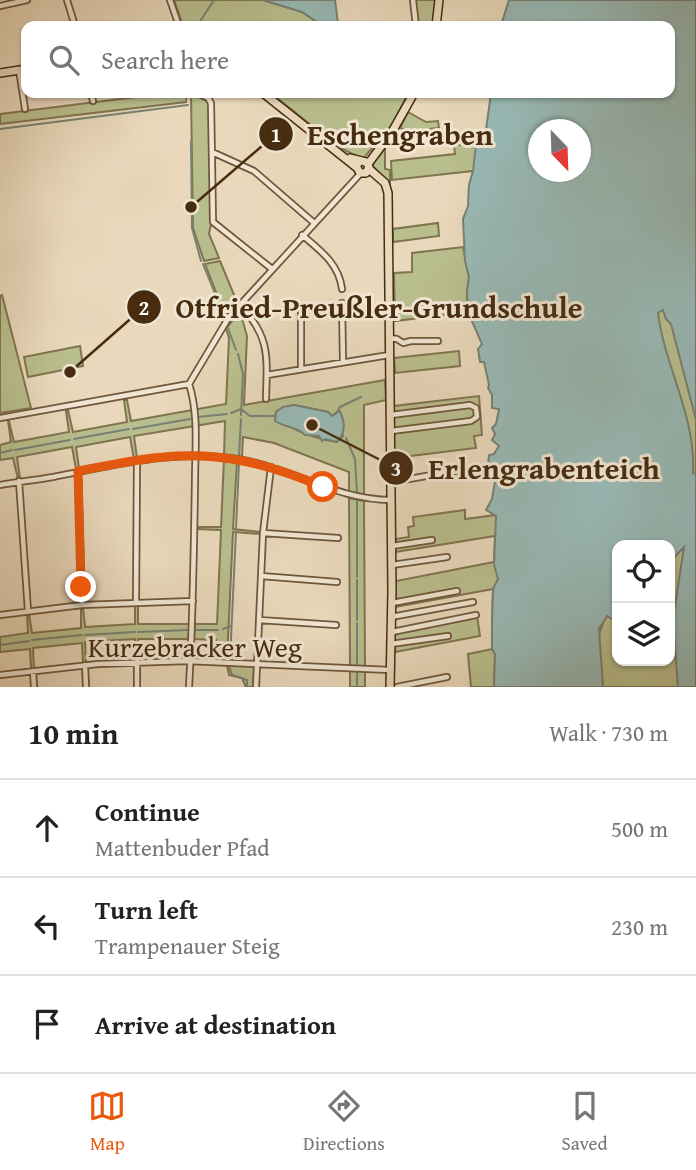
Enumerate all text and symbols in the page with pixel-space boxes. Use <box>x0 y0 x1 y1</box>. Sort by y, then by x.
search box <box>21 21 675 98</box>
text: Search here <box>101 40 229 79</box>
icon: search <box>45 41 83 79</box>
callout: Eschengraben <box>258 109 507 160</box>
text: Eschengraben <box>307 112 493 156</box>
text: 1 <box>271 119 281 150</box>
north arrow <box>528 119 591 182</box>
callout: Otfried-Preußler-Grundschule <box>126 282 596 333</box>
text: Otfried-Preußler-Grundschule <box>176 285 582 329</box>
text: 2 <box>139 292 149 323</box>
callout: Erlengrabenteich <box>379 443 673 494</box>
text: Erlengrabenteich <box>428 446 660 490</box>
text: 3 <box>391 453 401 484</box>
route start <box>307 471 338 502</box>
map controls <box>612 540 675 666</box>
button: locate <box>612 540 675 603</box>
route end <box>65 571 96 602</box>
button: layers <box>612 603 675 666</box>
street label: Kurzebracker Weg <box>88 626 302 667</box>
text: 10 min <box>28 711 118 755</box>
text: Walk · 730 m <box>549 716 668 749</box>
text: Continue <box>95 792 200 831</box>
icon: ahead <box>28 809 66 847</box>
text: 500 m <box>611 812 668 845</box>
text: Mattenbuder Pfad <box>95 831 270 864</box>
text: Turn left <box>95 890 198 929</box>
icon: left <box>28 907 66 945</box>
text: 230 m <box>611 910 668 943</box>
text: Trampenauer Steig <box>95 929 280 962</box>
icon: arrive <box>28 1005 66 1043</box>
text: Arrive at destination <box>95 1005 336 1044</box>
tab: Map <box>88 1087 126 1157</box>
tab: Directions <box>303 1087 385 1157</box>
tab: Saved <box>562 1087 608 1157</box>

